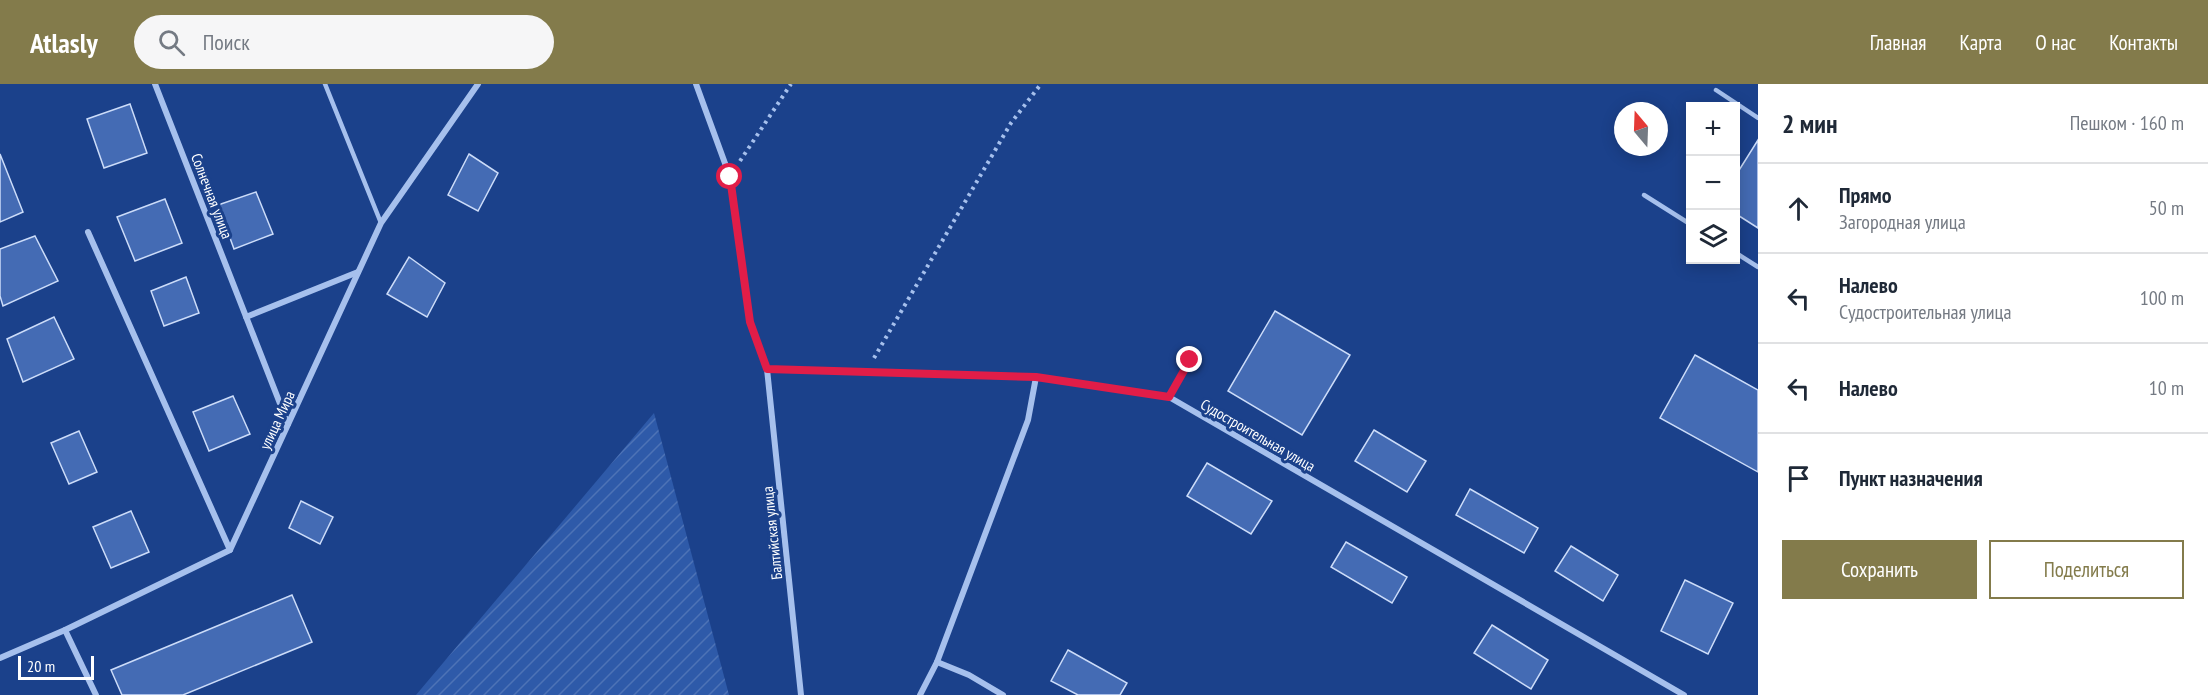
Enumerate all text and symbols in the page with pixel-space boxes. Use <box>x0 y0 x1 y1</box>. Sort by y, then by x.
search box <box>134 15 554 69</box>
text: Atlasly <box>30 24 98 61</box>
icon: search <box>155 26 188 59</box>
text: Поиск <box>203 28 250 56</box>
text: Главная <box>1870 29 1926 56</box>
text: Карта <box>1959 29 2002 56</box>
text: О нас <box>2035 29 2076 56</box>
text: Контакты <box>2109 29 2178 56</box>
north arrow <box>1614 102 1668 156</box>
map controls <box>1686 102 1740 264</box>
button: + <box>1686 102 1740 156</box>
text: 2 мин <box>1782 107 1837 140</box>
text: Пешком · 160 m <box>2070 110 2184 136</box>
street label: Солнечная улица <box>187 151 237 241</box>
button: − <box>1686 156 1740 210</box>
route start <box>716 163 742 189</box>
text: Прямо <box>1839 181 1892 209</box>
icon: ahead <box>1782 192 1815 225</box>
text: 50 m <box>2149 195 2184 221</box>
text: Загородная улица <box>1839 209 1966 235</box>
button: layers <box>1686 210 1740 264</box>
text: Налево <box>1839 271 1898 299</box>
icon: left <box>1782 282 1815 315</box>
text: 100 m <box>2140 285 2184 311</box>
text: Судостроительная улица <box>1839 299 2011 325</box>
route end <box>1176 346 1202 372</box>
icon: left <box>1782 372 1815 405</box>
text: Налево <box>1839 374 1898 402</box>
text: 10 m <box>2149 375 2184 401</box>
street label: улица Мира <box>255 388 299 452</box>
street label: Судостроительная улица <box>1197 394 1319 476</box>
icon: arrive <box>1782 462 1815 495</box>
text: Пункт назначения <box>1839 464 1983 492</box>
street label: Балтийская улица <box>758 485 786 581</box>
button: Сохранить <box>1782 540 1977 599</box>
button: Поделиться <box>1989 540 2184 599</box>
scale bar <box>18 653 94 680</box>
text: 20 m <box>27 656 55 676</box>

